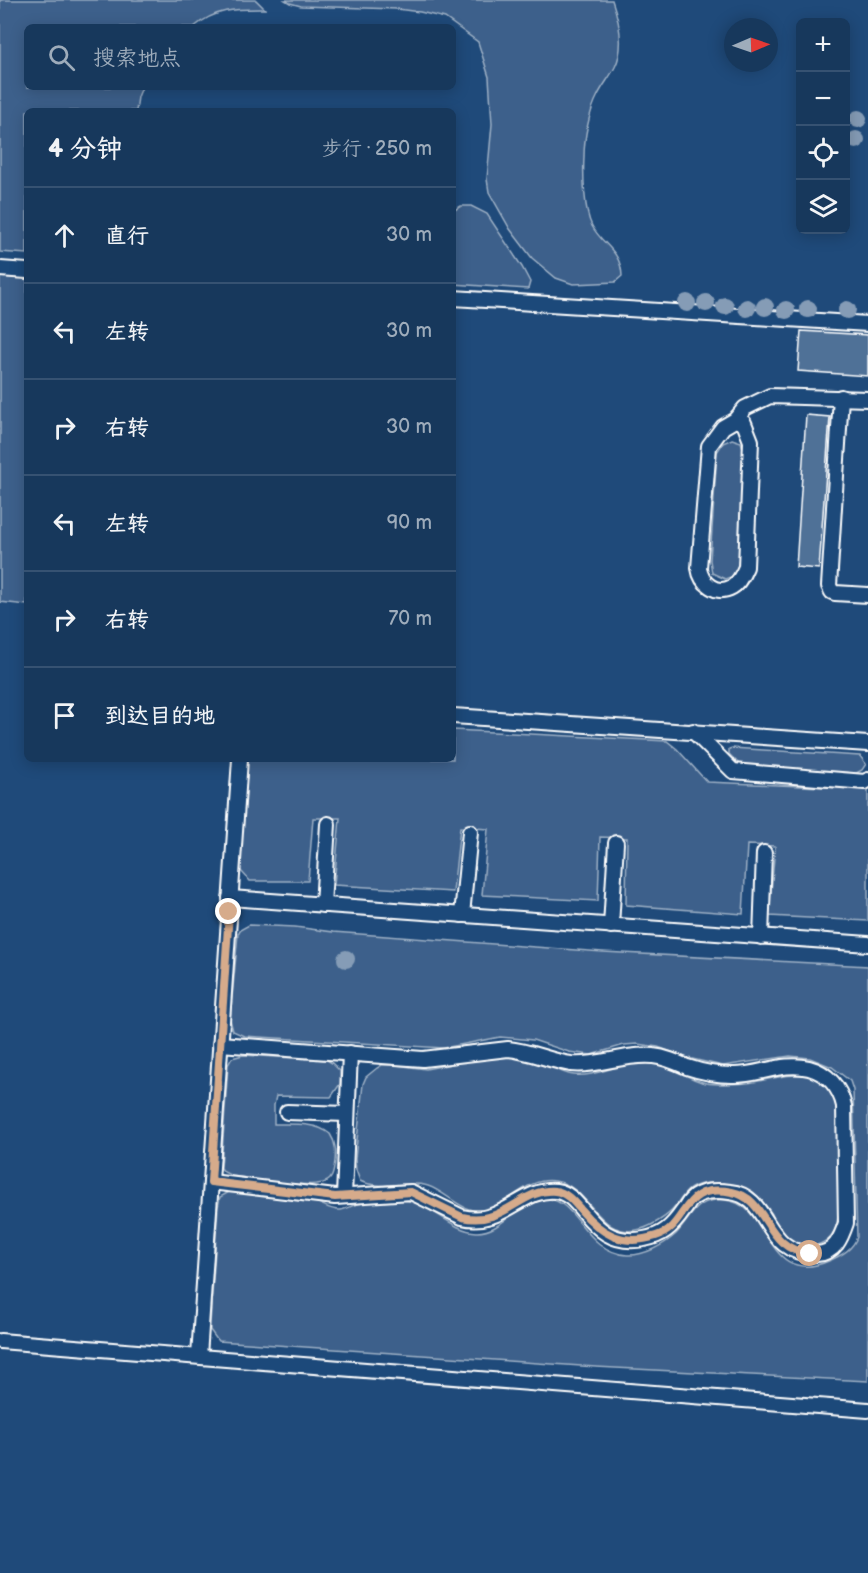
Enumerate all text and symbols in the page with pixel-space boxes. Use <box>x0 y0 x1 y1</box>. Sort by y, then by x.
north arrow <box>724 18 778 72</box>
map controls <box>796 18 850 234</box>
button: + <box>796 18 850 72</box>
search box <box>24 24 456 90</box>
icon: search <box>45 41 78 74</box>
text: 搜索地点 <box>93 45 181 72</box>
button: − <box>796 72 850 126</box>
button: locate <box>796 126 850 180</box>
text: 4 分钟 <box>48 134 122 165</box>
text: 步行 · 250 m <box>322 137 432 161</box>
button: layers <box>796 180 850 234</box>
icon: ahead <box>48 219 81 252</box>
text: 直行 <box>105 223 149 250</box>
text: 30 m <box>386 223 432 247</box>
icon: left <box>48 315 81 348</box>
text: 左转 <box>105 319 149 346</box>
text: 30 m <box>386 319 432 343</box>
icon: right <box>48 411 81 444</box>
text: 右转 <box>105 415 149 442</box>
text: 30 m <box>386 415 432 439</box>
icon: left <box>48 507 81 540</box>
text: 左转 <box>105 511 149 538</box>
text: 90 m <box>387 511 432 535</box>
icon: right <box>48 603 81 636</box>
text: 右转 <box>105 607 149 634</box>
text: 70 m <box>388 607 432 631</box>
icon: arrive <box>48 699 81 732</box>
text: 到达目的地 <box>105 703 215 730</box>
route end <box>215 898 241 924</box>
route start <box>796 1240 822 1266</box>

